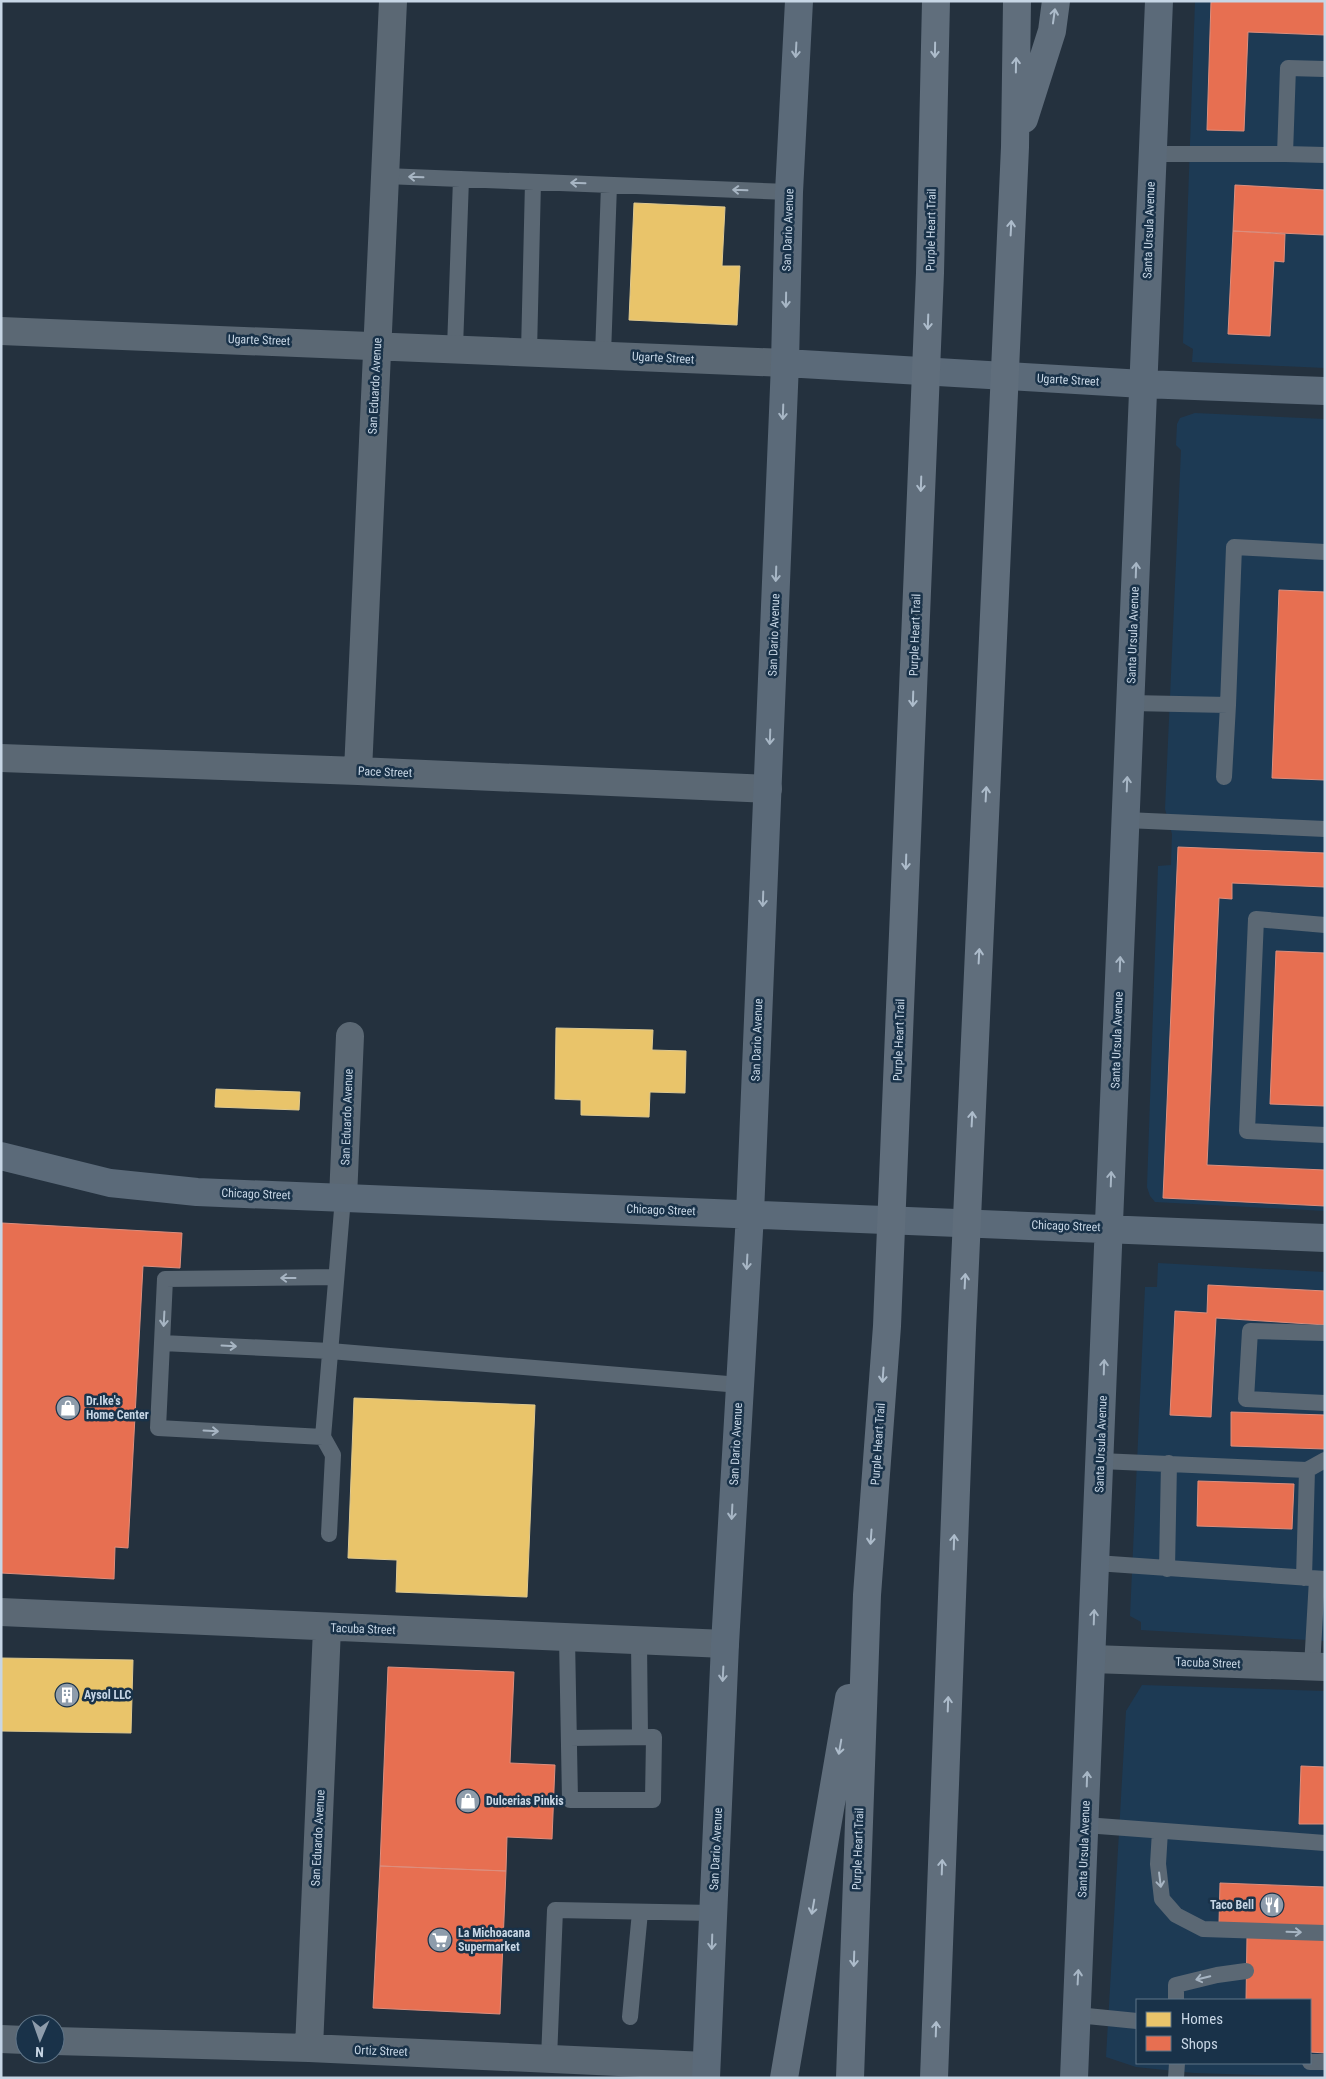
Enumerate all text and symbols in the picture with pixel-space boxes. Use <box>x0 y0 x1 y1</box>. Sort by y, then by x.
one-way arrow <box>1049 9 1059 25</box>
one-way arrow <box>792 42 801 58</box>
one-way arrow <box>930 42 940 58</box>
one-way arrow <box>1011 58 1021 74</box>
one-way arrow <box>408 173 424 182</box>
one-way arrow <box>570 179 586 188</box>
street label: Santa Ursula Avenue <box>1140 181 1158 279</box>
one-way arrow <box>733 185 749 194</box>
street label: San Dario Avenue <box>780 188 796 272</box>
street label: Purple Heart Trail <box>923 189 939 271</box>
one-way arrow <box>1007 220 1016 236</box>
one-way arrow <box>782 291 791 307</box>
one-way arrow <box>923 314 933 330</box>
street label: Ugarte Street <box>228 332 291 348</box>
street label: San Eduardo Avenue <box>365 337 385 435</box>
street label: Ugarte Street <box>631 349 695 367</box>
street label: Ugarte Street <box>1036 371 1100 389</box>
one-way arrow <box>778 404 788 420</box>
one-way arrow <box>917 476 926 492</box>
one-way arrow <box>1131 562 1141 578</box>
one-way arrow <box>772 566 781 582</box>
street label: Santa Ursula Avenue <box>1124 586 1142 684</box>
street label: San Dario Avenue <box>766 593 782 677</box>
street label: Purple Heart Trail <box>907 594 923 676</box>
one-way arrow <box>908 691 917 707</box>
one-way arrow <box>765 728 775 744</box>
street label: Pace Street <box>358 764 413 780</box>
one-way arrow <box>1123 777 1132 793</box>
one-way arrow <box>982 786 991 802</box>
one-way arrow <box>901 853 911 869</box>
one-way arrow <box>758 890 768 907</box>
one-way arrow <box>974 948 984 964</box>
one-way arrow <box>1115 956 1125 972</box>
street label: Santa Ursula Avenue <box>1108 991 1126 1089</box>
street label: San Dario Avenue <box>749 998 765 1082</box>
street label: Purple Heart Trail <box>891 999 907 1081</box>
street label: San Eduardo Avenue <box>338 1068 356 1166</box>
one-way arrow <box>967 1111 976 1127</box>
one-way arrow <box>1107 1171 1116 1187</box>
street label: Chicago Street <box>221 1186 291 1202</box>
street label: Chicago Street <box>626 1202 696 1218</box>
street label: Chicago Street <box>1031 1218 1101 1234</box>
one-way arrow <box>742 1254 751 1270</box>
one-way arrow <box>280 1273 296 1283</box>
one-way arrow <box>960 1273 969 1289</box>
one-way arrow <box>159 1311 168 1327</box>
one-way arrow <box>220 1341 236 1350</box>
one-way arrow <box>1099 1359 1108 1375</box>
one-way arrow <box>878 1367 888 1383</box>
place label: Dr.Ike's Home Center <box>86 1394 149 1422</box>
shop icon: Dr.Ike's Home Center <box>55 1395 81 1421</box>
street label: Santa Ursula Avenue <box>1092 1395 1110 1493</box>
street label: San Dario Avenue <box>727 1402 745 1486</box>
street label: Purple Heart Trail <box>868 1402 888 1486</box>
one-way arrow <box>203 1427 219 1436</box>
one-way arrow <box>728 1504 737 1520</box>
one-way arrow <box>866 1529 876 1545</box>
one-way arrow <box>950 1534 959 1550</box>
one-way arrow <box>1089 1609 1098 1625</box>
street label: Tacuba Street <box>330 1621 396 1637</box>
street label: Tacuba Street <box>1175 1655 1241 1671</box>
one-way arrow <box>719 1666 728 1682</box>
building icon: Aysol LLC <box>54 1682 80 1708</box>
place label: Aysol LLC <box>84 1688 132 1702</box>
one-way arrow <box>944 1697 953 1713</box>
one-way arrow <box>835 1739 845 1755</box>
one-way arrow <box>1082 1772 1091 1788</box>
shop icon: Dulcerias Pinkis <box>455 1788 481 1814</box>
street label: San Eduardo Avenue <box>308 1789 328 1887</box>
place label: Dulcerias Pinkis <box>486 1794 564 1808</box>
street label: Santa Ursula Avenue <box>1075 1800 1093 1898</box>
street label: San Dario Avenue <box>707 1807 725 1891</box>
street label: Purple Heart Trail <box>850 1808 866 1890</box>
one-way arrow <box>937 1859 947 1875</box>
one-way arrow <box>1155 1871 1165 1887</box>
restaurant icon: Taco Bell <box>1259 1892 1285 1918</box>
place label: Taco Bell <box>1210 1898 1254 1912</box>
one-way arrow <box>807 1899 817 1915</box>
place label: La Michoacana Supermarket <box>458 1926 530 1954</box>
supermarket icon: La Michoacana Supermarket <box>427 1927 453 1953</box>
one-way arrow <box>1286 1927 1302 1937</box>
one-way arrow <box>707 1933 716 1949</box>
one-way arrow <box>850 1951 859 1967</box>
one-way arrow <box>1074 1969 1083 1985</box>
one-way arrow <box>1196 1974 1212 1983</box>
legend <box>1136 1999 1311 2064</box>
text: Homes <box>1181 2010 1223 2028</box>
north arrow <box>15 2014 65 2064</box>
one-way arrow <box>931 2021 941 2038</box>
text: Shops <box>1181 2035 1218 2053</box>
street label: Ortiz Street <box>354 2043 408 2059</box>
text: N <box>35 2044 44 2060</box>

